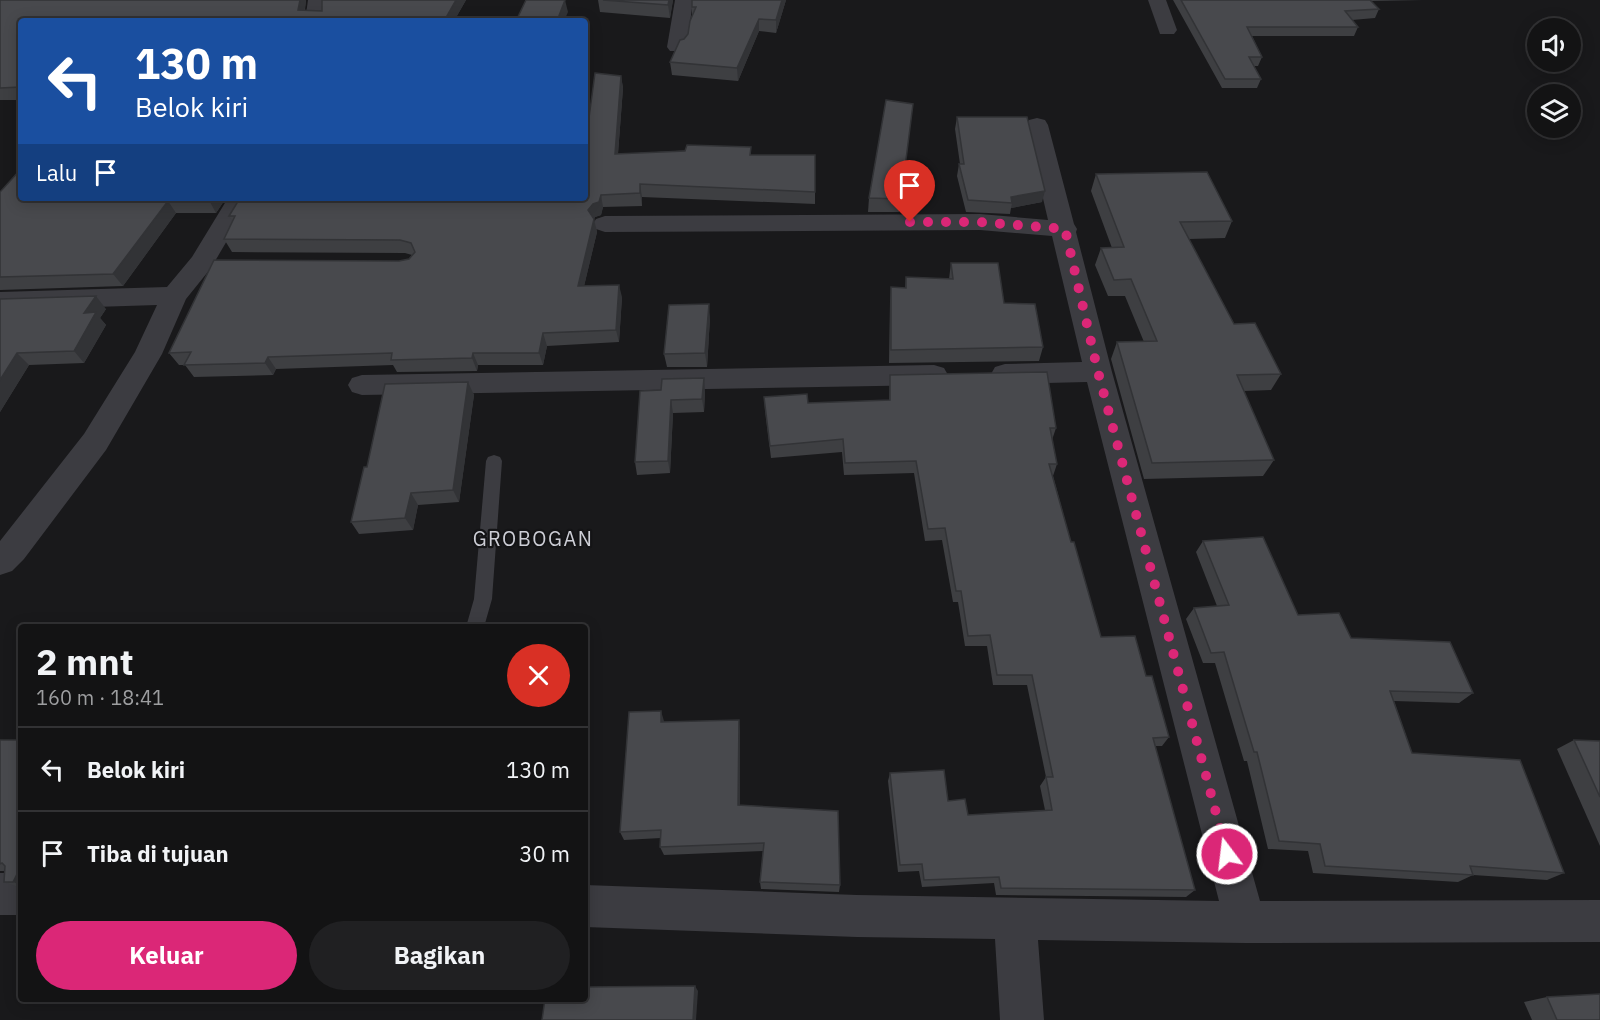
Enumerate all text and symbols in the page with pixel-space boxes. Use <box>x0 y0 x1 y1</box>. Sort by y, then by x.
map controls <box>1527 18 1581 138</box>
button: sound <box>1527 18 1581 72</box>
text: 130 m <box>135 36 258 91</box>
icon: left <box>36 42 114 120</box>
button: layers <box>1527 84 1581 138</box>
text: Belok kiri <box>135 89 248 124</box>
icon: arrive <box>89 156 122 189</box>
text: Lalu <box>36 158 77 187</box>
pin <box>884 160 935 222</box>
icon: arrive <box>893 169 926 202</box>
district label: GROBOGAN <box>473 525 593 552</box>
text: 2 mnt <box>36 638 134 685</box>
button: close <box>507 644 570 707</box>
text: 160 m · 18:41 <box>36 684 164 711</box>
icon: left <box>36 753 69 786</box>
text: Belok kiri <box>87 755 185 784</box>
text: 130 m <box>506 755 570 784</box>
position arrow <box>1195 822 1259 886</box>
icon: arrive <box>36 837 69 870</box>
text: Tiba di tujuan <box>87 839 229 868</box>
text: 30 m <box>519 839 570 868</box>
button: Keluar <box>36 921 297 990</box>
button: Bagikan <box>309 921 570 990</box>

